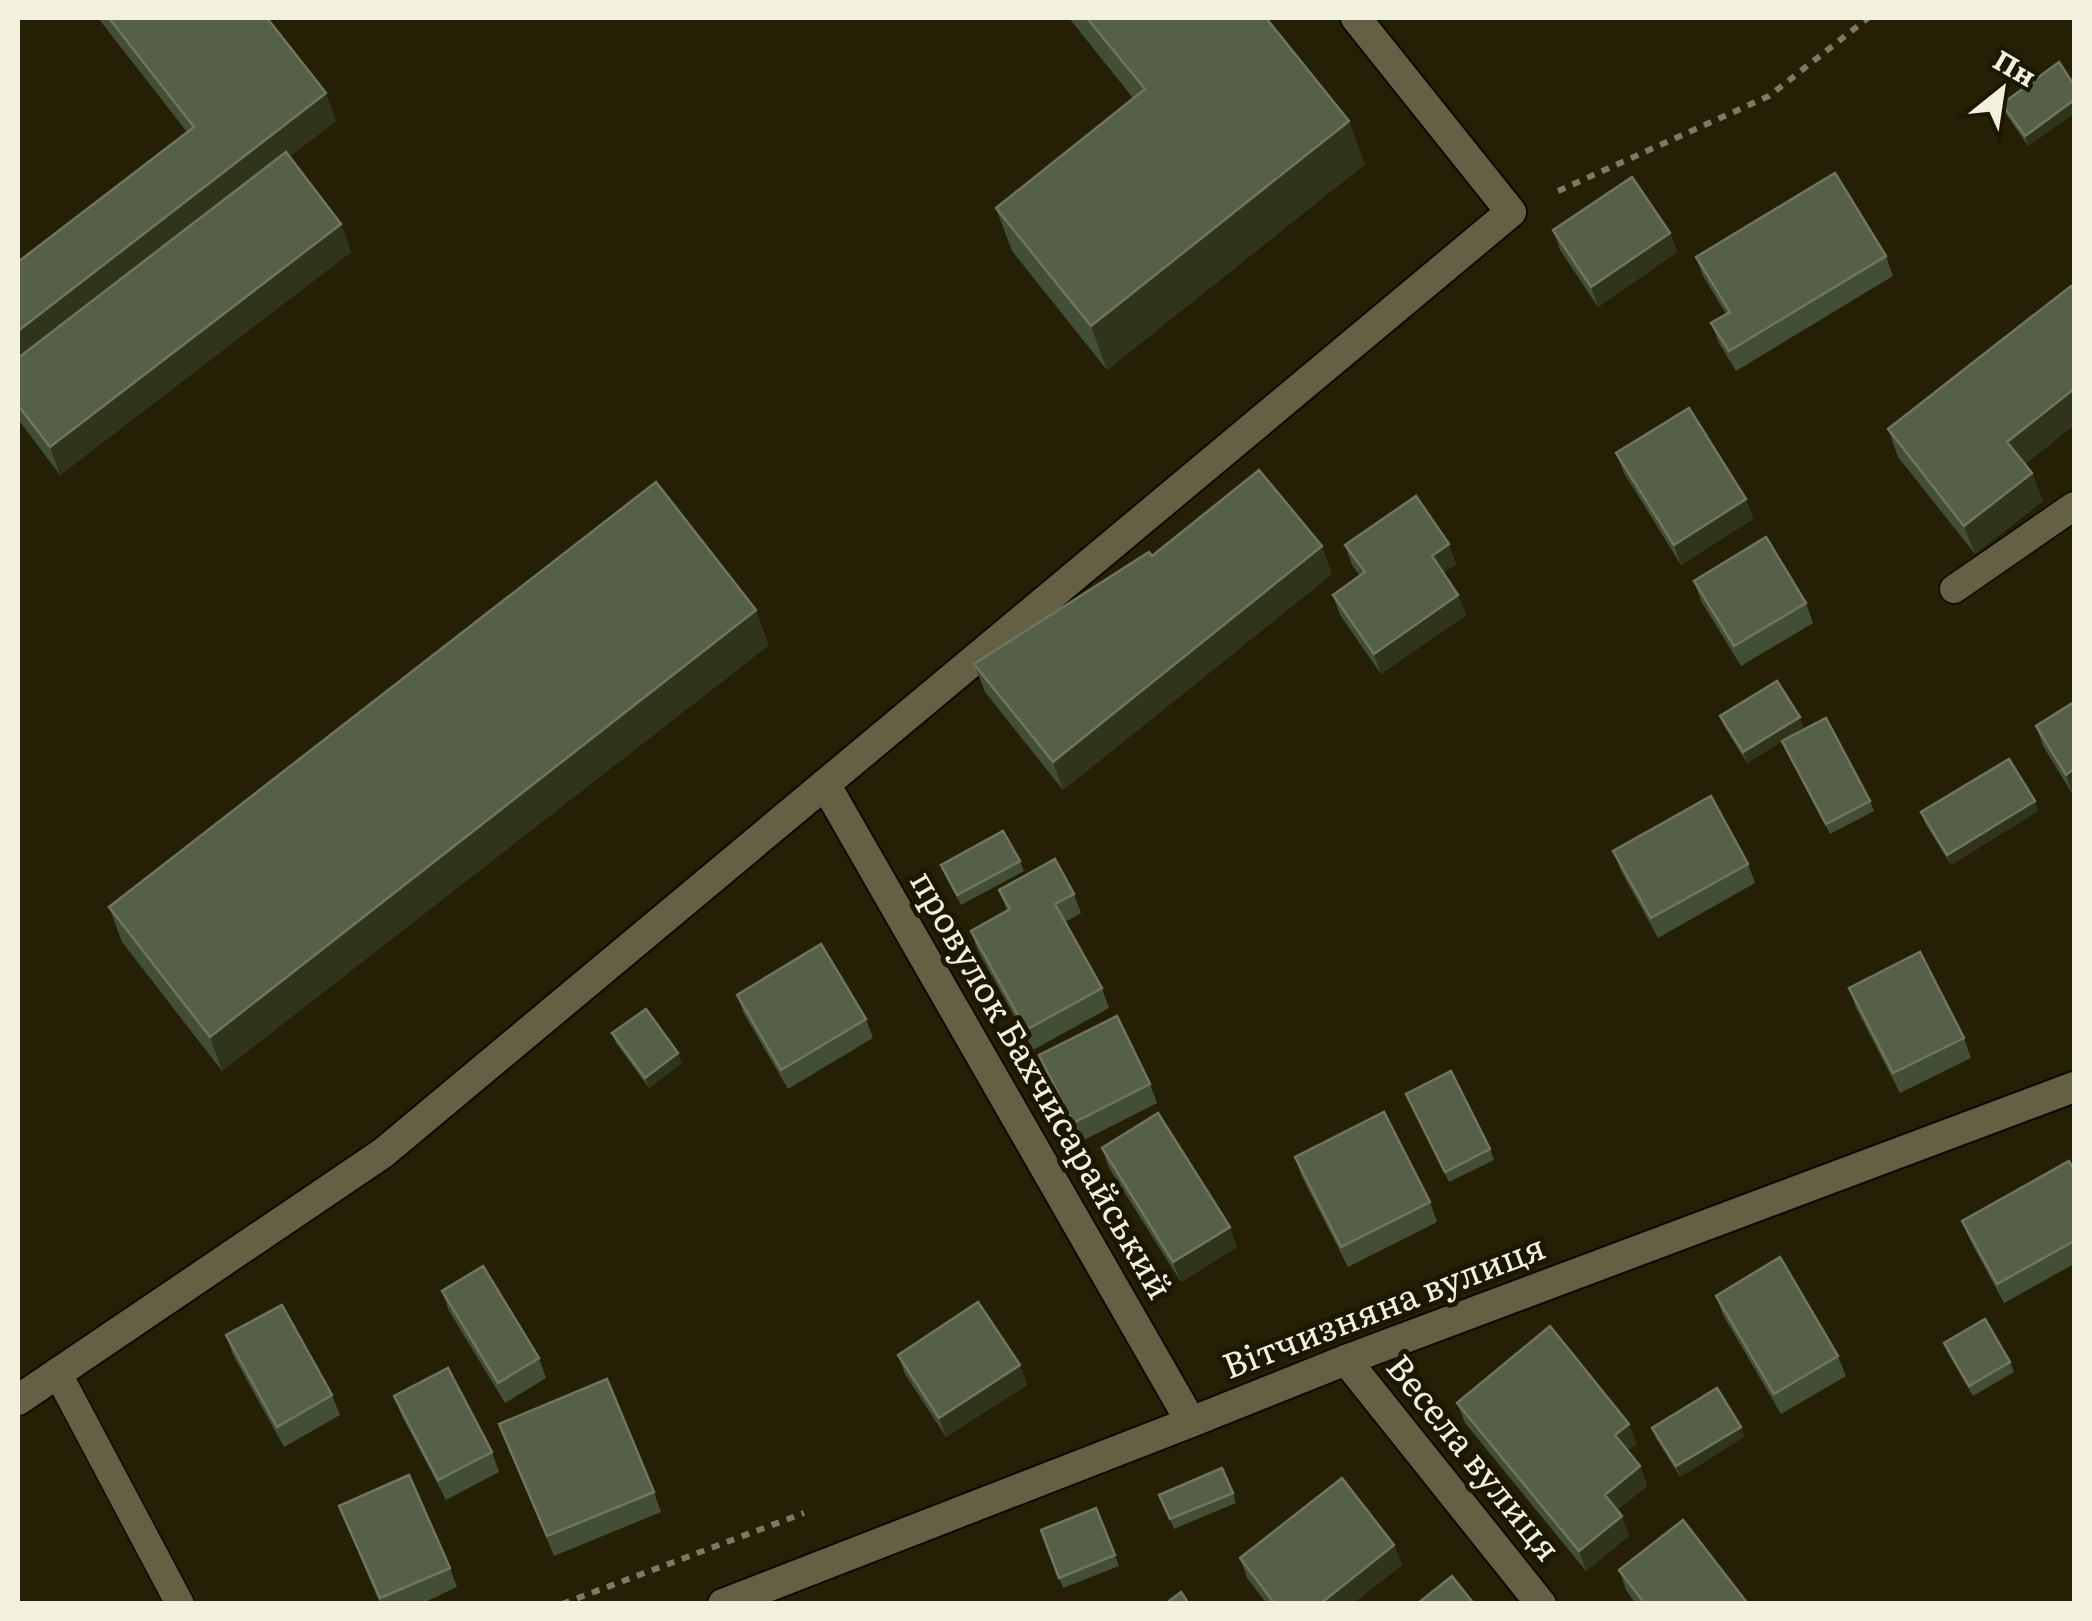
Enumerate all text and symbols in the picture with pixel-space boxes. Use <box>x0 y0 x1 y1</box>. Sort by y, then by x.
text: Пн <box>1986 38 2045 96</box>
north arrow <box>1952 40 2052 140</box>
street label: провулок Бахчисарайський <box>899 859 1188 1308</box>
street label: Вітчизняна вулиця <box>1214 1219 1552 1390</box>
street label: Весела вулиця <box>1376 1342 1575 1571</box>

